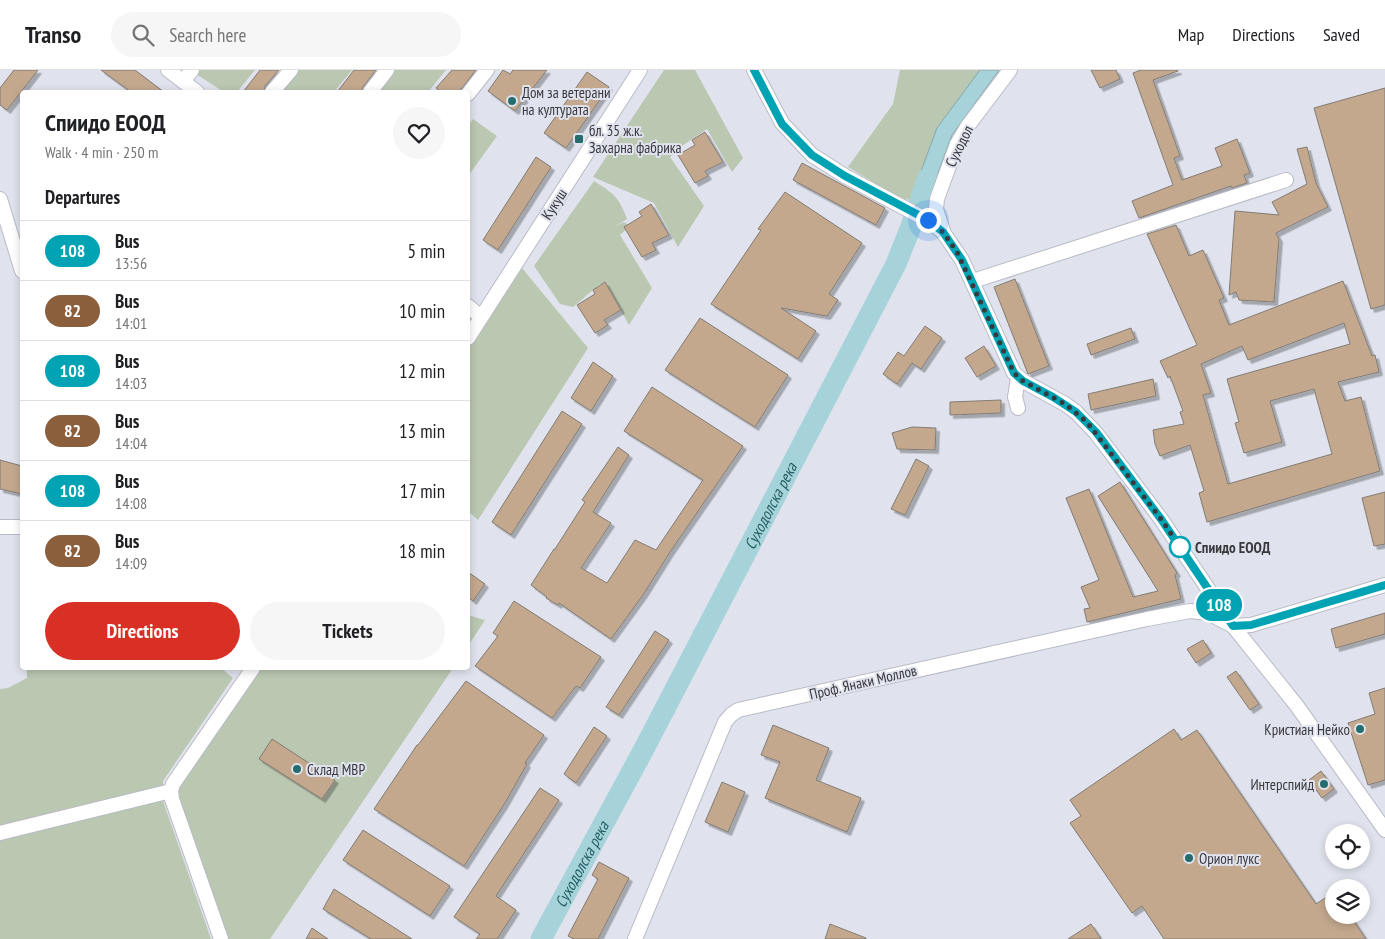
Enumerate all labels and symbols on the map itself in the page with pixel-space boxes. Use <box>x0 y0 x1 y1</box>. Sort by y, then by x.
place label: Дом за ветерани на културата <box>522 83 611 119</box>
marker: Дом за ветерани на културата <box>506 95 518 107</box>
place label: бл. 35 ж.к. Захарна фабрика <box>589 121 682 157</box>
street label: Суходол <box>941 122 977 170</box>
marker: бл. 35 ж.к. Захарна фабрика <box>573 133 585 145</box>
street label: Кукуш <box>537 185 571 223</box>
your location <box>916 208 941 233</box>
water label: Суходолска река <box>740 458 802 553</box>
marker: Спиидо ЕООД <box>1169 536 1191 558</box>
place label: Спиидо ЕООД <box>1195 538 1271 557</box>
line badge: 108 <box>1190 589 1248 621</box>
street label: Проф. Янаки Моллов <box>807 660 919 704</box>
place label: Кристиан Нейко <box>1264 720 1350 739</box>
marker: Кристиан Нейко <box>1354 723 1366 735</box>
place label: Склад МВР <box>307 760 365 779</box>
marker: Склад МВР <box>291 763 303 775</box>
place label: Интерспийд <box>1250 775 1314 794</box>
marker: Интерспийд <box>1318 778 1330 790</box>
water label: Суходолска река <box>550 816 614 911</box>
place label: Орион лукс <box>1199 849 1260 868</box>
marker: Орион лукс <box>1183 852 1195 864</box>

